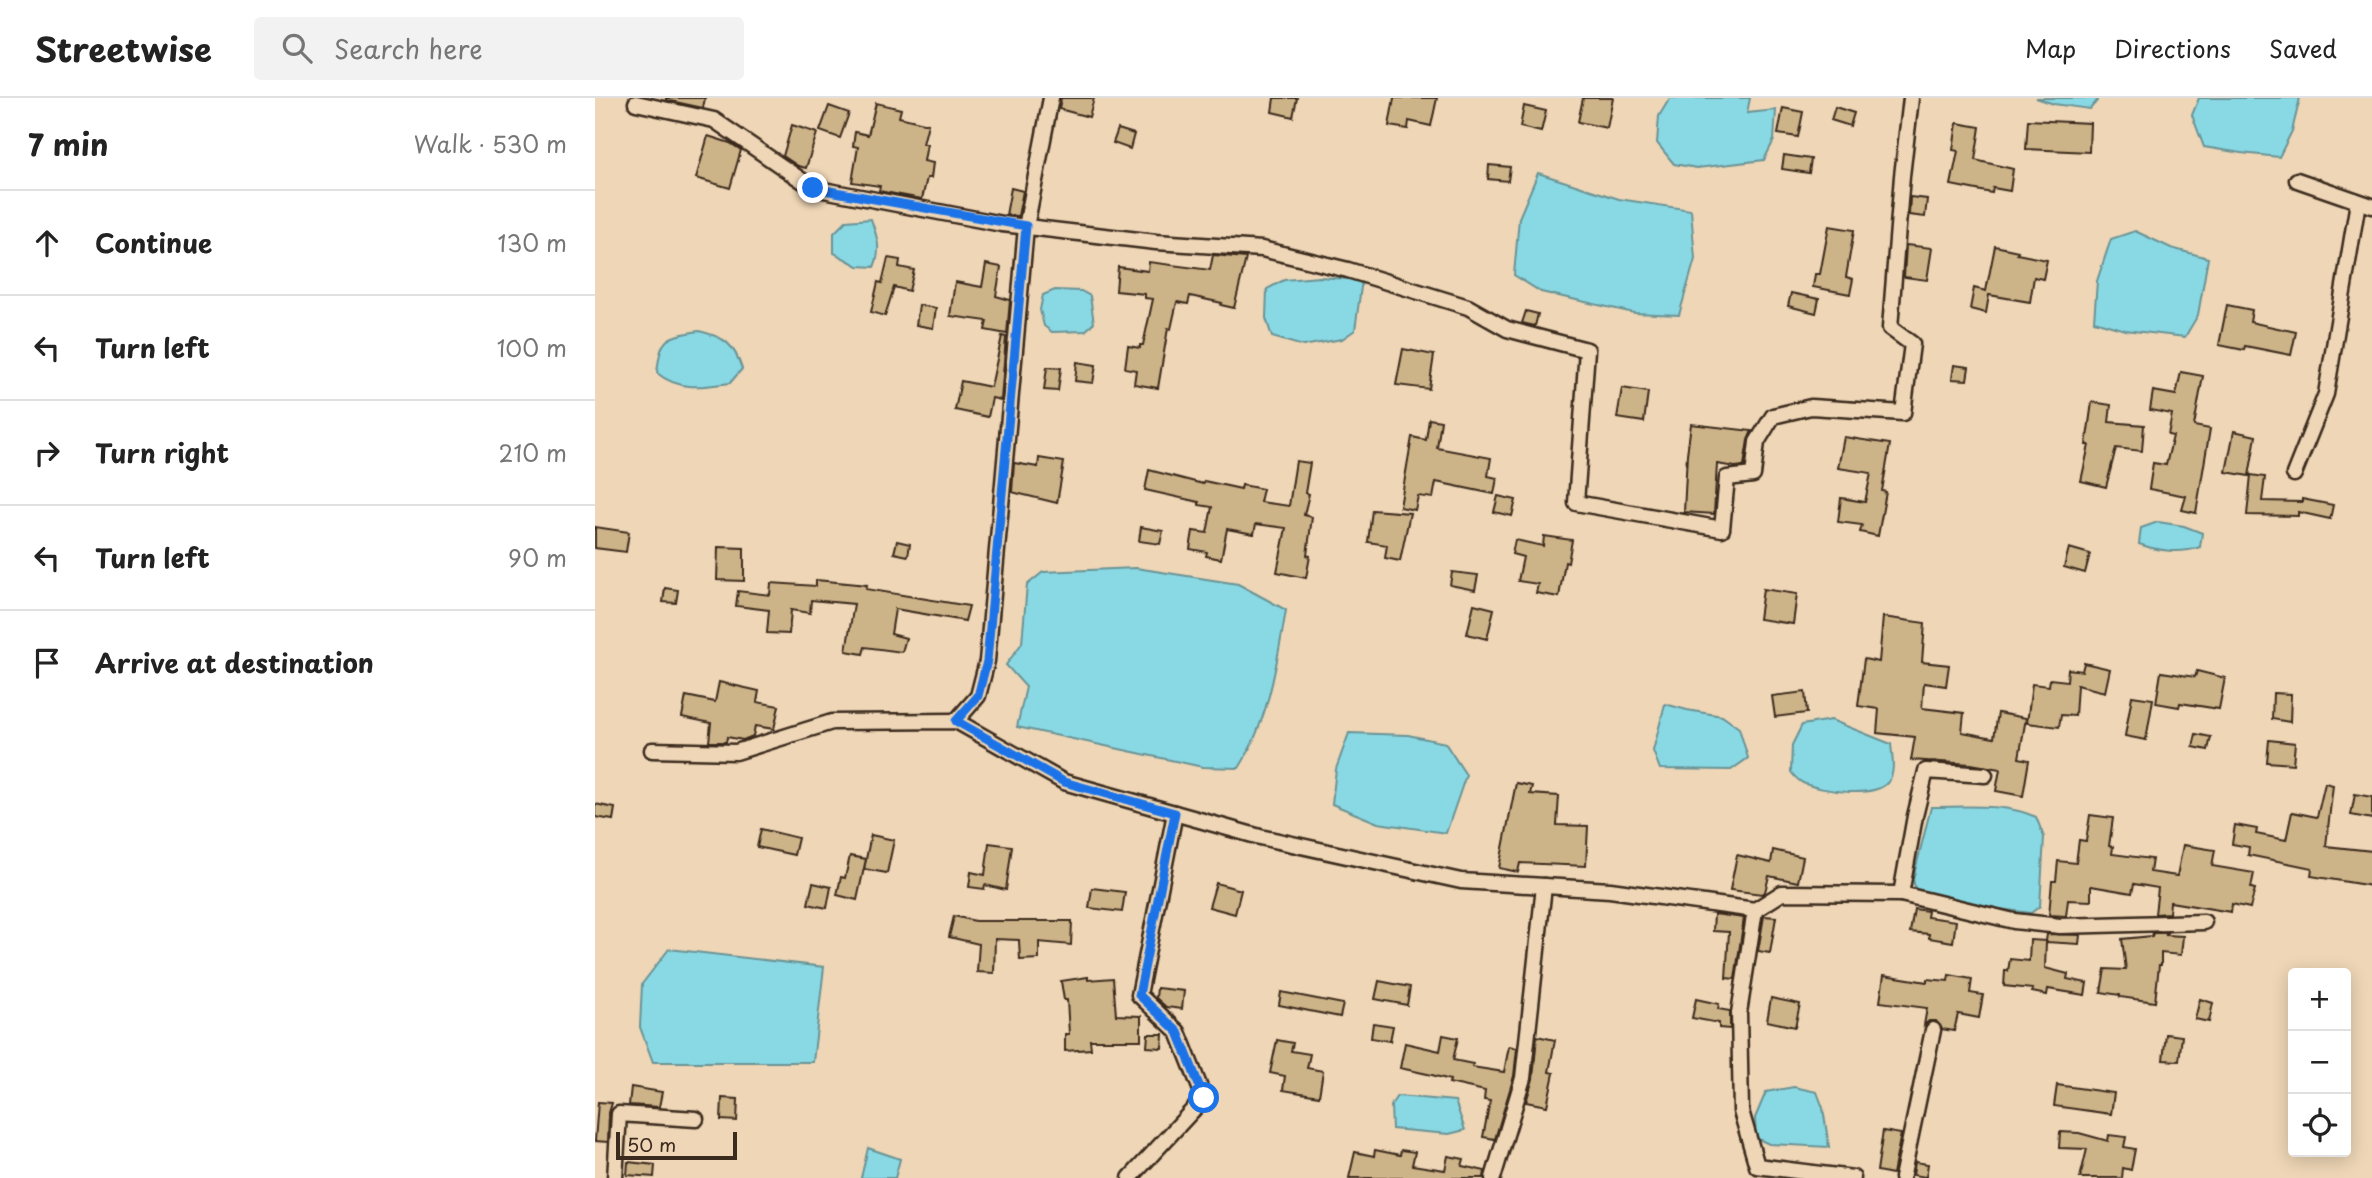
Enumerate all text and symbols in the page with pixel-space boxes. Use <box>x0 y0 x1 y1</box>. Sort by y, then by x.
search box <box>254 17 744 80</box>
text: Streetwise <box>35 23 212 73</box>
icon: search <box>278 29 316 67</box>
text: Search here <box>334 29 483 68</box>
text: Map <box>2025 30 2076 66</box>
text: Directions <box>2114 30 2231 66</box>
text: Saved <box>2269 30 2337 66</box>
text: 7 min <box>28 121 109 166</box>
text: Walk · 530 m <box>414 126 567 161</box>
route end <box>797 172 828 203</box>
text: Continue <box>95 223 212 262</box>
icon: ahead <box>28 224 66 262</box>
text: 130 m <box>497 225 567 260</box>
text: Turn left <box>95 328 210 367</box>
icon: left <box>28 329 66 367</box>
text: 100 m <box>497 330 567 365</box>
text: Turn right <box>95 433 229 472</box>
icon: right <box>28 434 66 472</box>
text: 210 m <box>499 435 567 470</box>
text: Turn left <box>95 538 210 577</box>
icon: left <box>28 539 66 577</box>
text: 90 m <box>508 540 567 575</box>
text: Arrive at destination <box>95 643 374 682</box>
icon: arrive <box>28 644 66 682</box>
map controls <box>2288 968 2351 1157</box>
button: + <box>2288 968 2351 1031</box>
button: − <box>2288 1031 2351 1094</box>
route start <box>1188 1082 1219 1113</box>
button: locate <box>2288 1094 2351 1157</box>
scale bar <box>616 1129 737 1161</box>
text: 50 m <box>627 1130 676 1158</box>

